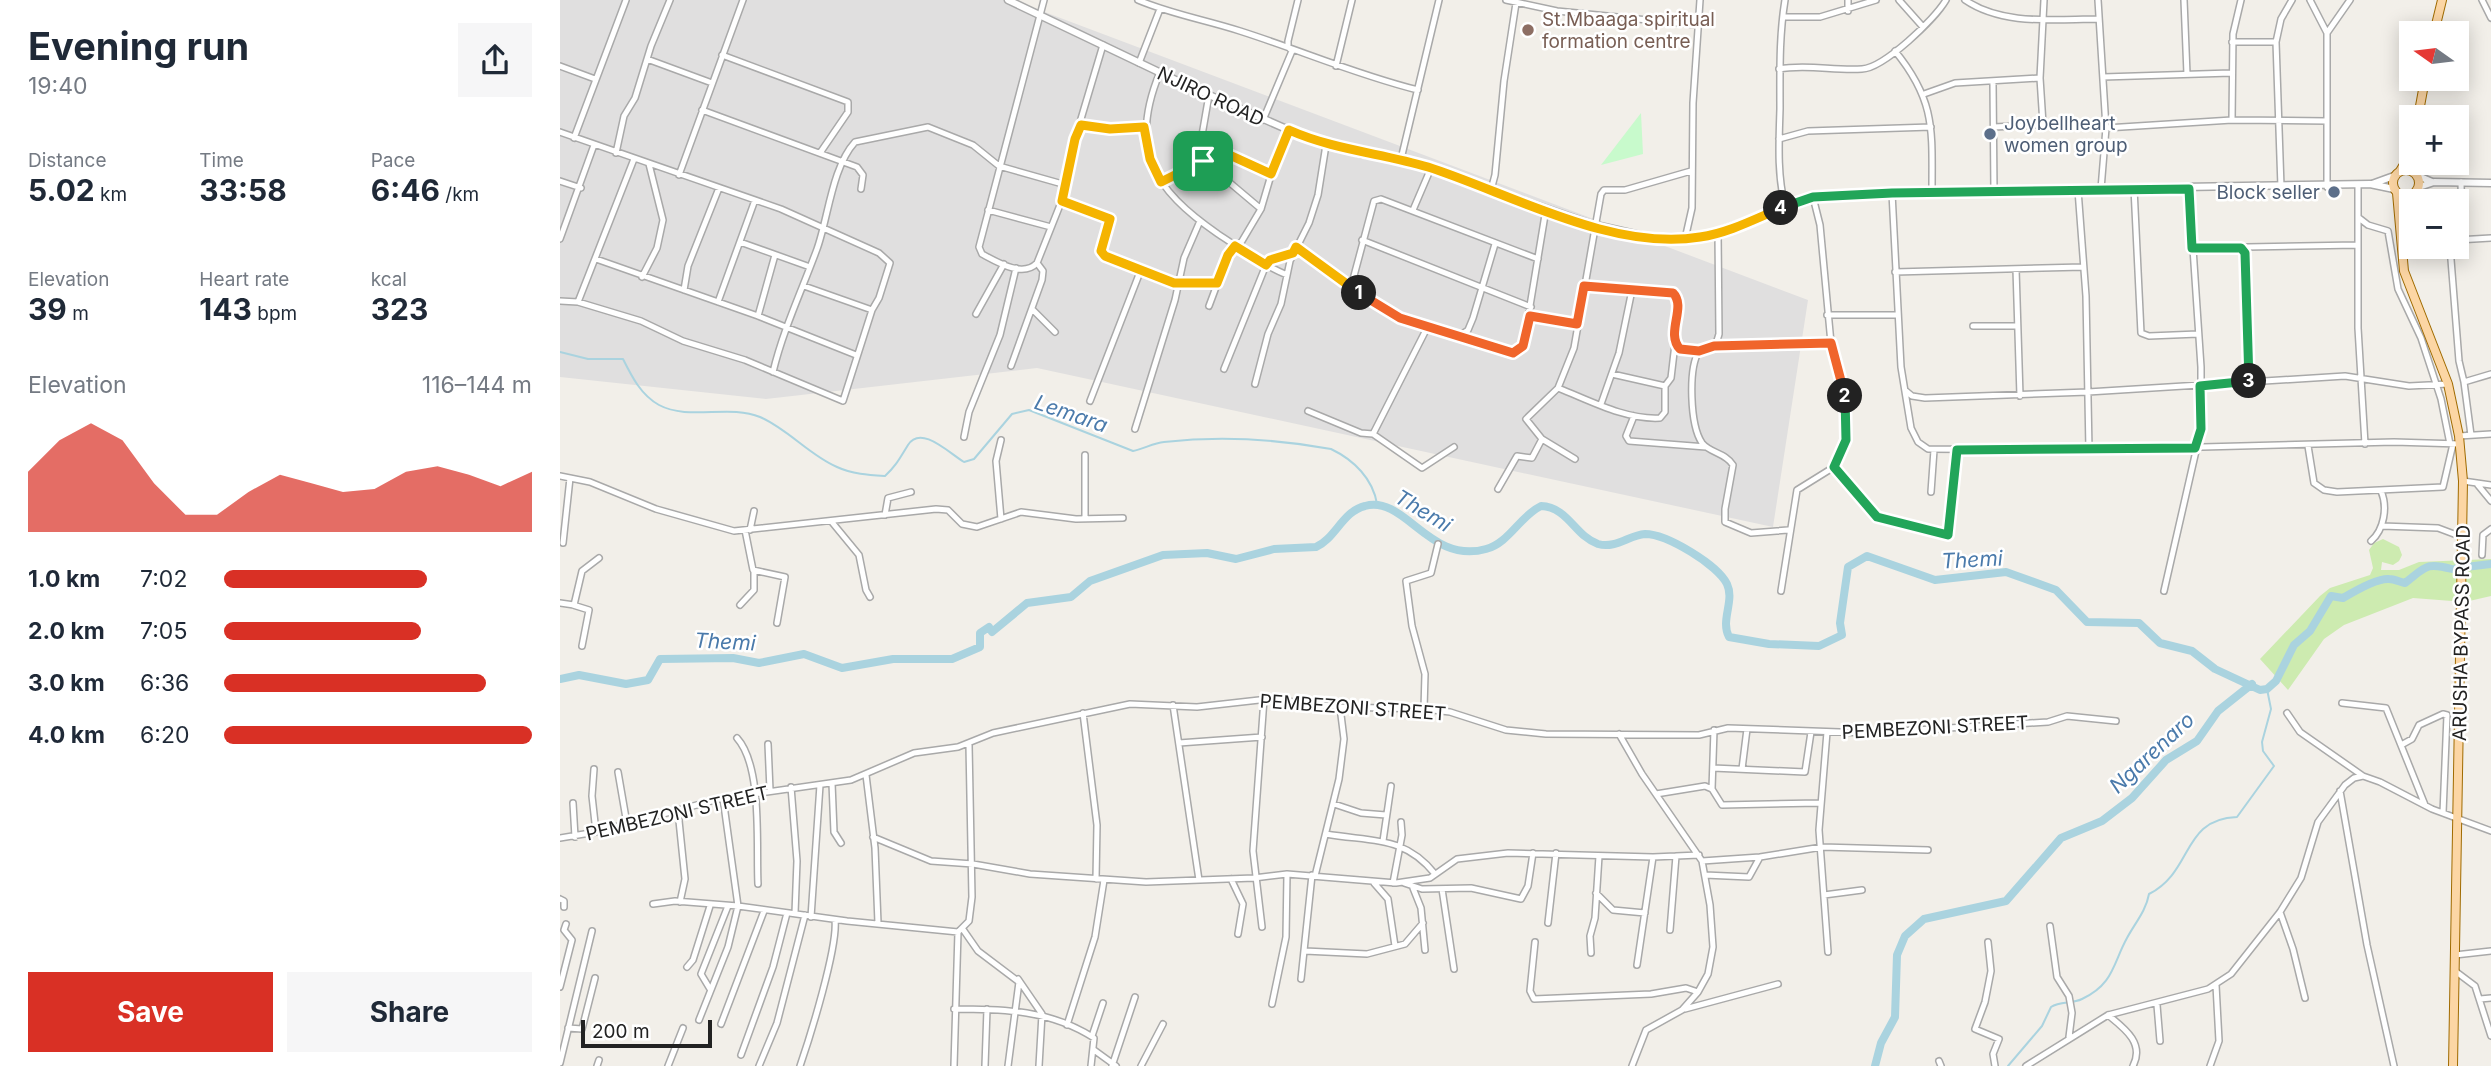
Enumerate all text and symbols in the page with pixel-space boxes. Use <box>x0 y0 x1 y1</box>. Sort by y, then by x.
place label: St.Mbaaga spiritual formation centre <box>1542 8 1715 53</box>
north arrow <box>2399 21 2469 91</box>
map controls <box>2399 21 2469 259</box>
marker: St.Mbaaga spiritual formation centre <box>1520 22 1536 38</box>
text: Evening run <box>28 23 249 69</box>
button: share <box>458 23 532 97</box>
street label: NJIRO ROAD <box>1154 62 1268 131</box>
text: 19:40 <box>28 72 88 100</box>
button: + <box>2399 105 2469 175</box>
place label: Joybellheart women group <box>2004 112 2128 157</box>
marker: Joybellheart women group <box>1982 126 1998 142</box>
pin <box>1173 131 1233 191</box>
icon: arrive <box>1184 142 1222 180</box>
text: Distance <box>28 149 106 172</box>
text: Time <box>199 149 244 172</box>
text: Pace <box>371 149 415 172</box>
text: 5.02 <box>28 172 95 208</box>
text: 33:58 <box>199 172 287 208</box>
text: 6:46 <box>371 172 440 208</box>
place label: Block seller <box>2216 181 2320 204</box>
text: km <box>95 183 127 206</box>
text: /km <box>440 183 479 206</box>
marker: Block seller <box>2326 184 2342 200</box>
button: − <box>2399 189 2469 259</box>
pin: 4 <box>1764 190 1798 226</box>
text: 4 <box>1774 196 1787 219</box>
text: Elevation <box>28 268 109 291</box>
text: Heart rate <box>199 268 289 291</box>
text: kcal <box>371 268 407 291</box>
pin: 1 <box>1342 276 1376 310</box>
text: 1 <box>1354 281 1363 304</box>
text: 39 <box>28 291 67 327</box>
text: 143 <box>199 291 252 327</box>
text: 323 <box>371 291 428 327</box>
text: m <box>67 302 89 325</box>
text: bpm <box>252 302 297 325</box>
pin: 3 <box>2232 364 2266 398</box>
text: 3 <box>2242 369 2255 392</box>
text: Elevation <box>28 371 127 399</box>
text: 116–144 m <box>422 371 532 399</box>
pin: 2 <box>1828 378 1862 414</box>
text: 2 <box>1839 384 1850 407</box>
water label: Lemara <box>1031 389 1111 438</box>
water label: Themi <box>1390 484 1457 538</box>
street label: ARUSHA BYPASS ROAD <box>2448 525 2475 741</box>
water label: Themi <box>1941 545 2004 574</box>
text: 1.0 km <box>28 565 100 593</box>
text: 7:02 <box>140 565 187 593</box>
text: 2.0 km <box>28 617 105 645</box>
text: 7:05 <box>140 617 187 645</box>
water label: Themi <box>694 627 757 656</box>
text: 3.0 km <box>28 669 105 697</box>
text: 6:36 <box>140 669 189 697</box>
street label: PEMBEZONI STREET <box>1259 690 1447 725</box>
water label: Ngarenaro <box>2104 707 2199 798</box>
street label: PEMBEZONI STREET <box>1841 711 2029 744</box>
text: 4.0 km <box>28 721 105 749</box>
text: 6:20 <box>140 721 189 749</box>
street label: PEMBEZONI STREET <box>583 781 771 846</box>
button: Save <box>28 972 273 1052</box>
button: Share <box>287 972 532 1052</box>
scale bar <box>581 1017 712 1049</box>
text: 200 m <box>592 1020 650 1043</box>

